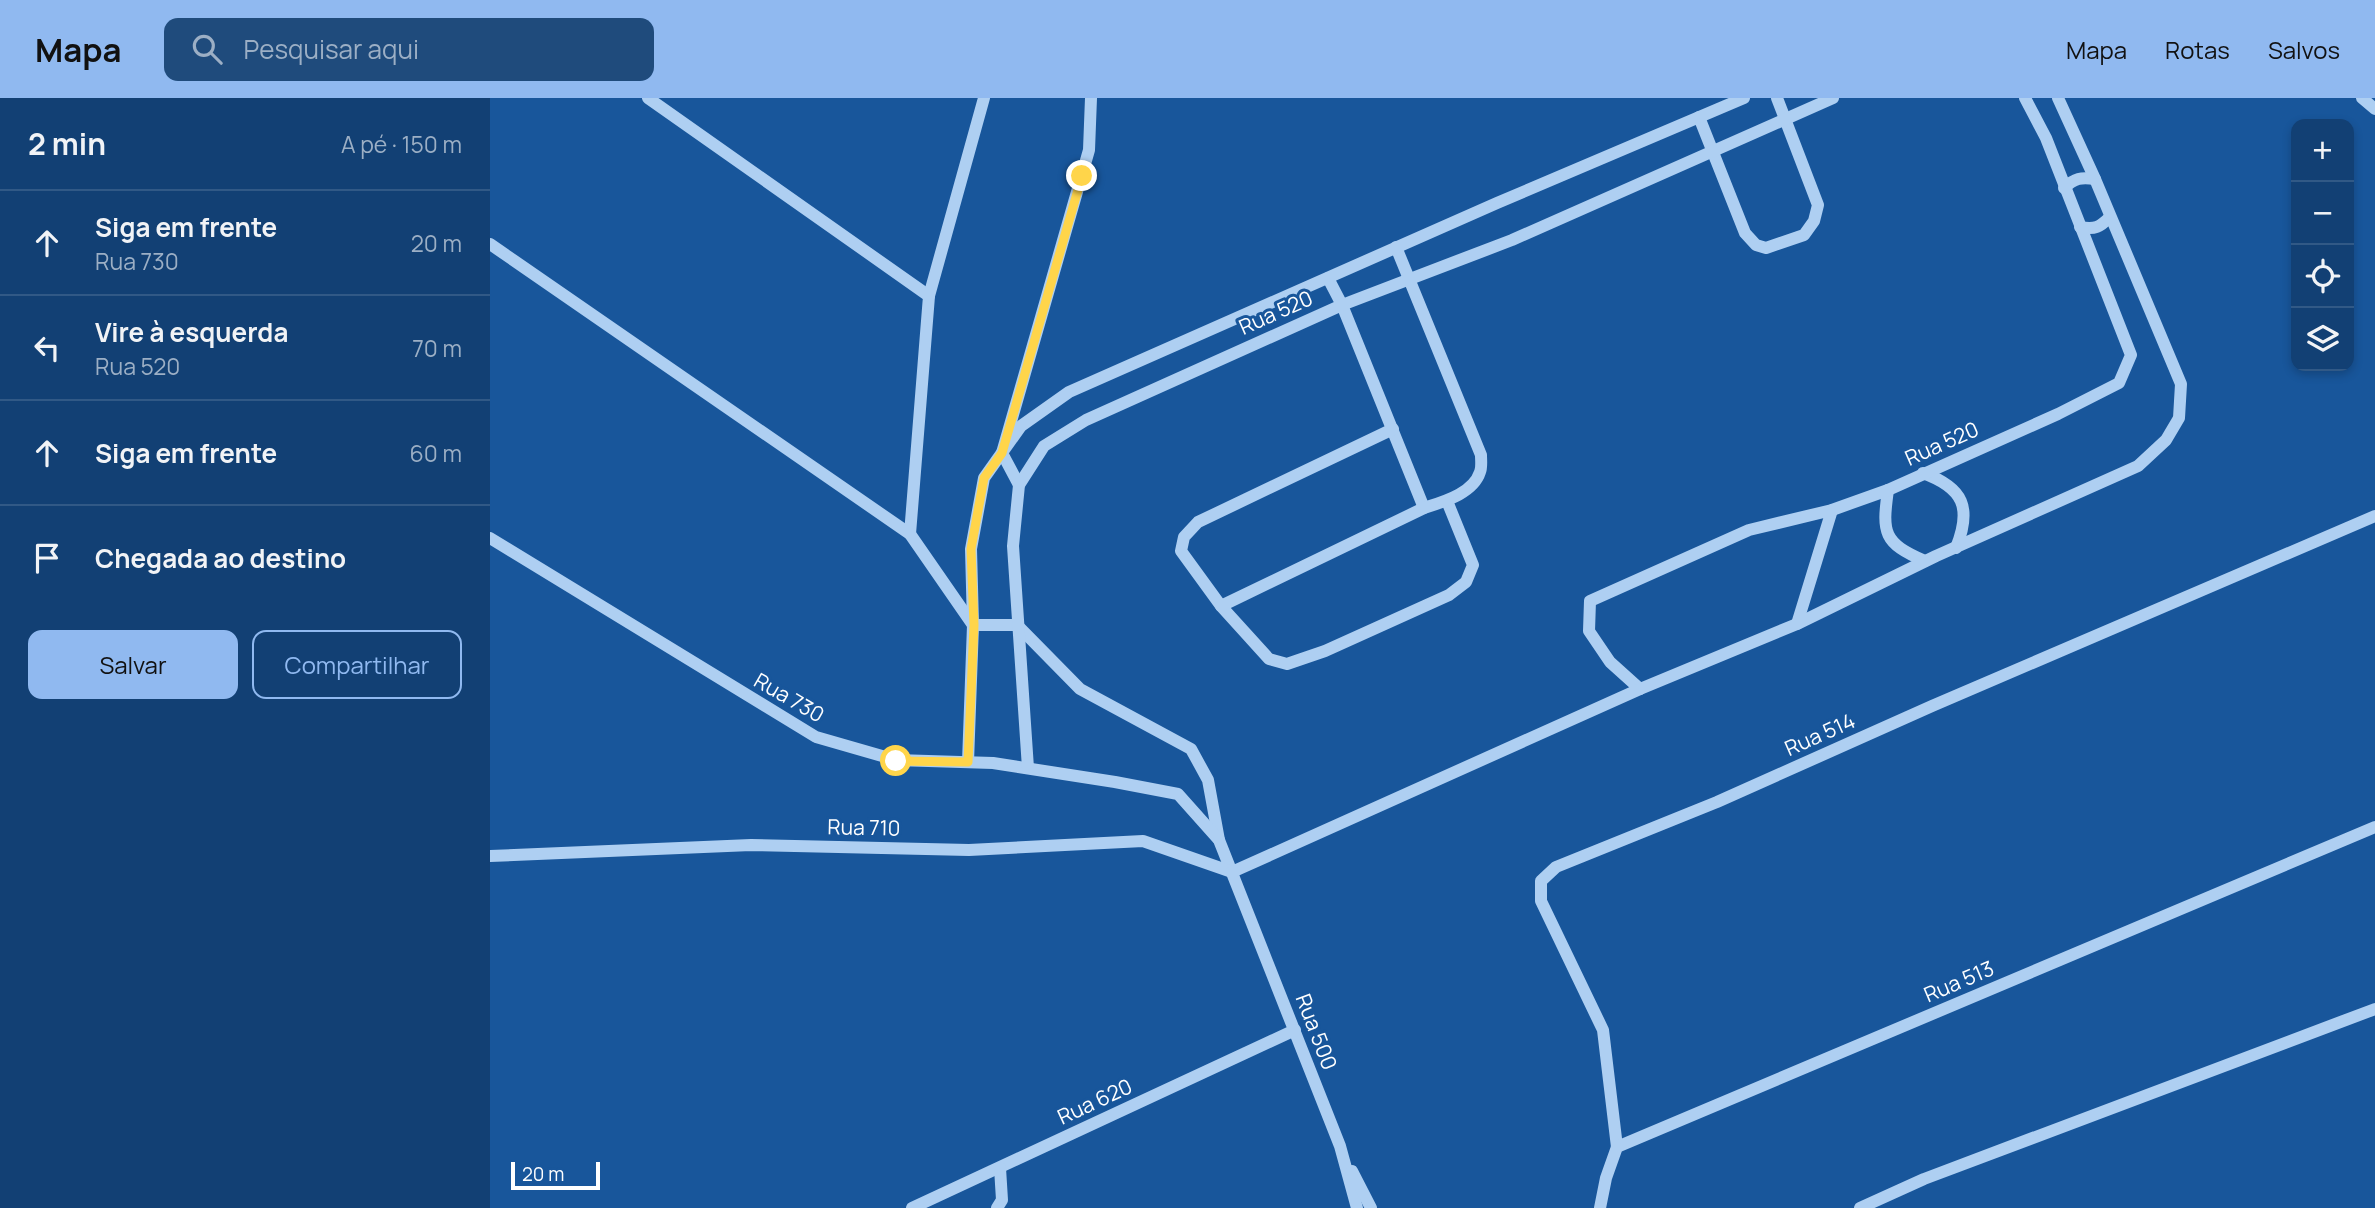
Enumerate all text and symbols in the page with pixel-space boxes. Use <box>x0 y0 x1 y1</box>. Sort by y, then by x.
search box <box>164 18 654 81</box>
text: Mapa <box>35 27 122 72</box>
icon: search <box>188 30 226 68</box>
text: Pesquisar aqui <box>244 31 419 67</box>
text: Mapa <box>2066 33 2127 66</box>
text: Rotas <box>2165 33 2230 66</box>
text: Salvos <box>2268 33 2340 66</box>
map controls <box>2291 119 2354 371</box>
button: + <box>2291 119 2354 182</box>
text: 2 min <box>28 123 106 164</box>
text: A pé · 150 m <box>341 128 462 160</box>
route end <box>1066 160 1097 191</box>
button: − <box>2291 182 2354 245</box>
text: Siga em frente <box>95 209 277 245</box>
icon: ahead <box>28 224 66 262</box>
text: 20 m <box>411 227 462 259</box>
text: Rua 730 <box>95 245 179 277</box>
button: locate <box>2291 245 2354 308</box>
street label: Rua 520 <box>1234 283 1317 341</box>
button: layers <box>2291 308 2354 371</box>
text: Vire à esquerda <box>95 314 288 350</box>
icon: left <box>28 329 66 367</box>
text: 70 m <box>412 332 462 364</box>
text: Rua 520 <box>95 350 180 382</box>
street label: Rua 520 <box>1900 414 1983 472</box>
icon: ahead <box>28 434 66 472</box>
text: Siga em frente <box>95 435 277 471</box>
text: 60 m <box>410 437 462 469</box>
icon: arrive <box>28 539 66 577</box>
text: Chegada ao destino <box>95 540 346 576</box>
button: Salvar <box>28 630 238 699</box>
button: Compartilhar <box>252 630 462 699</box>
street label: Rua 730 <box>749 666 830 728</box>
street label: Rua 514 <box>1780 706 1859 762</box>
route start <box>880 745 911 776</box>
street label: Rua 710 <box>827 812 901 842</box>
street label: Rua 513 <box>1919 954 1998 1008</box>
street label: Rua 500 <box>1290 990 1344 1074</box>
street label: Rua 620 <box>1053 1072 1136 1131</box>
scale bar <box>511 1159 600 1191</box>
text: 20 m <box>522 1161 564 1187</box>

